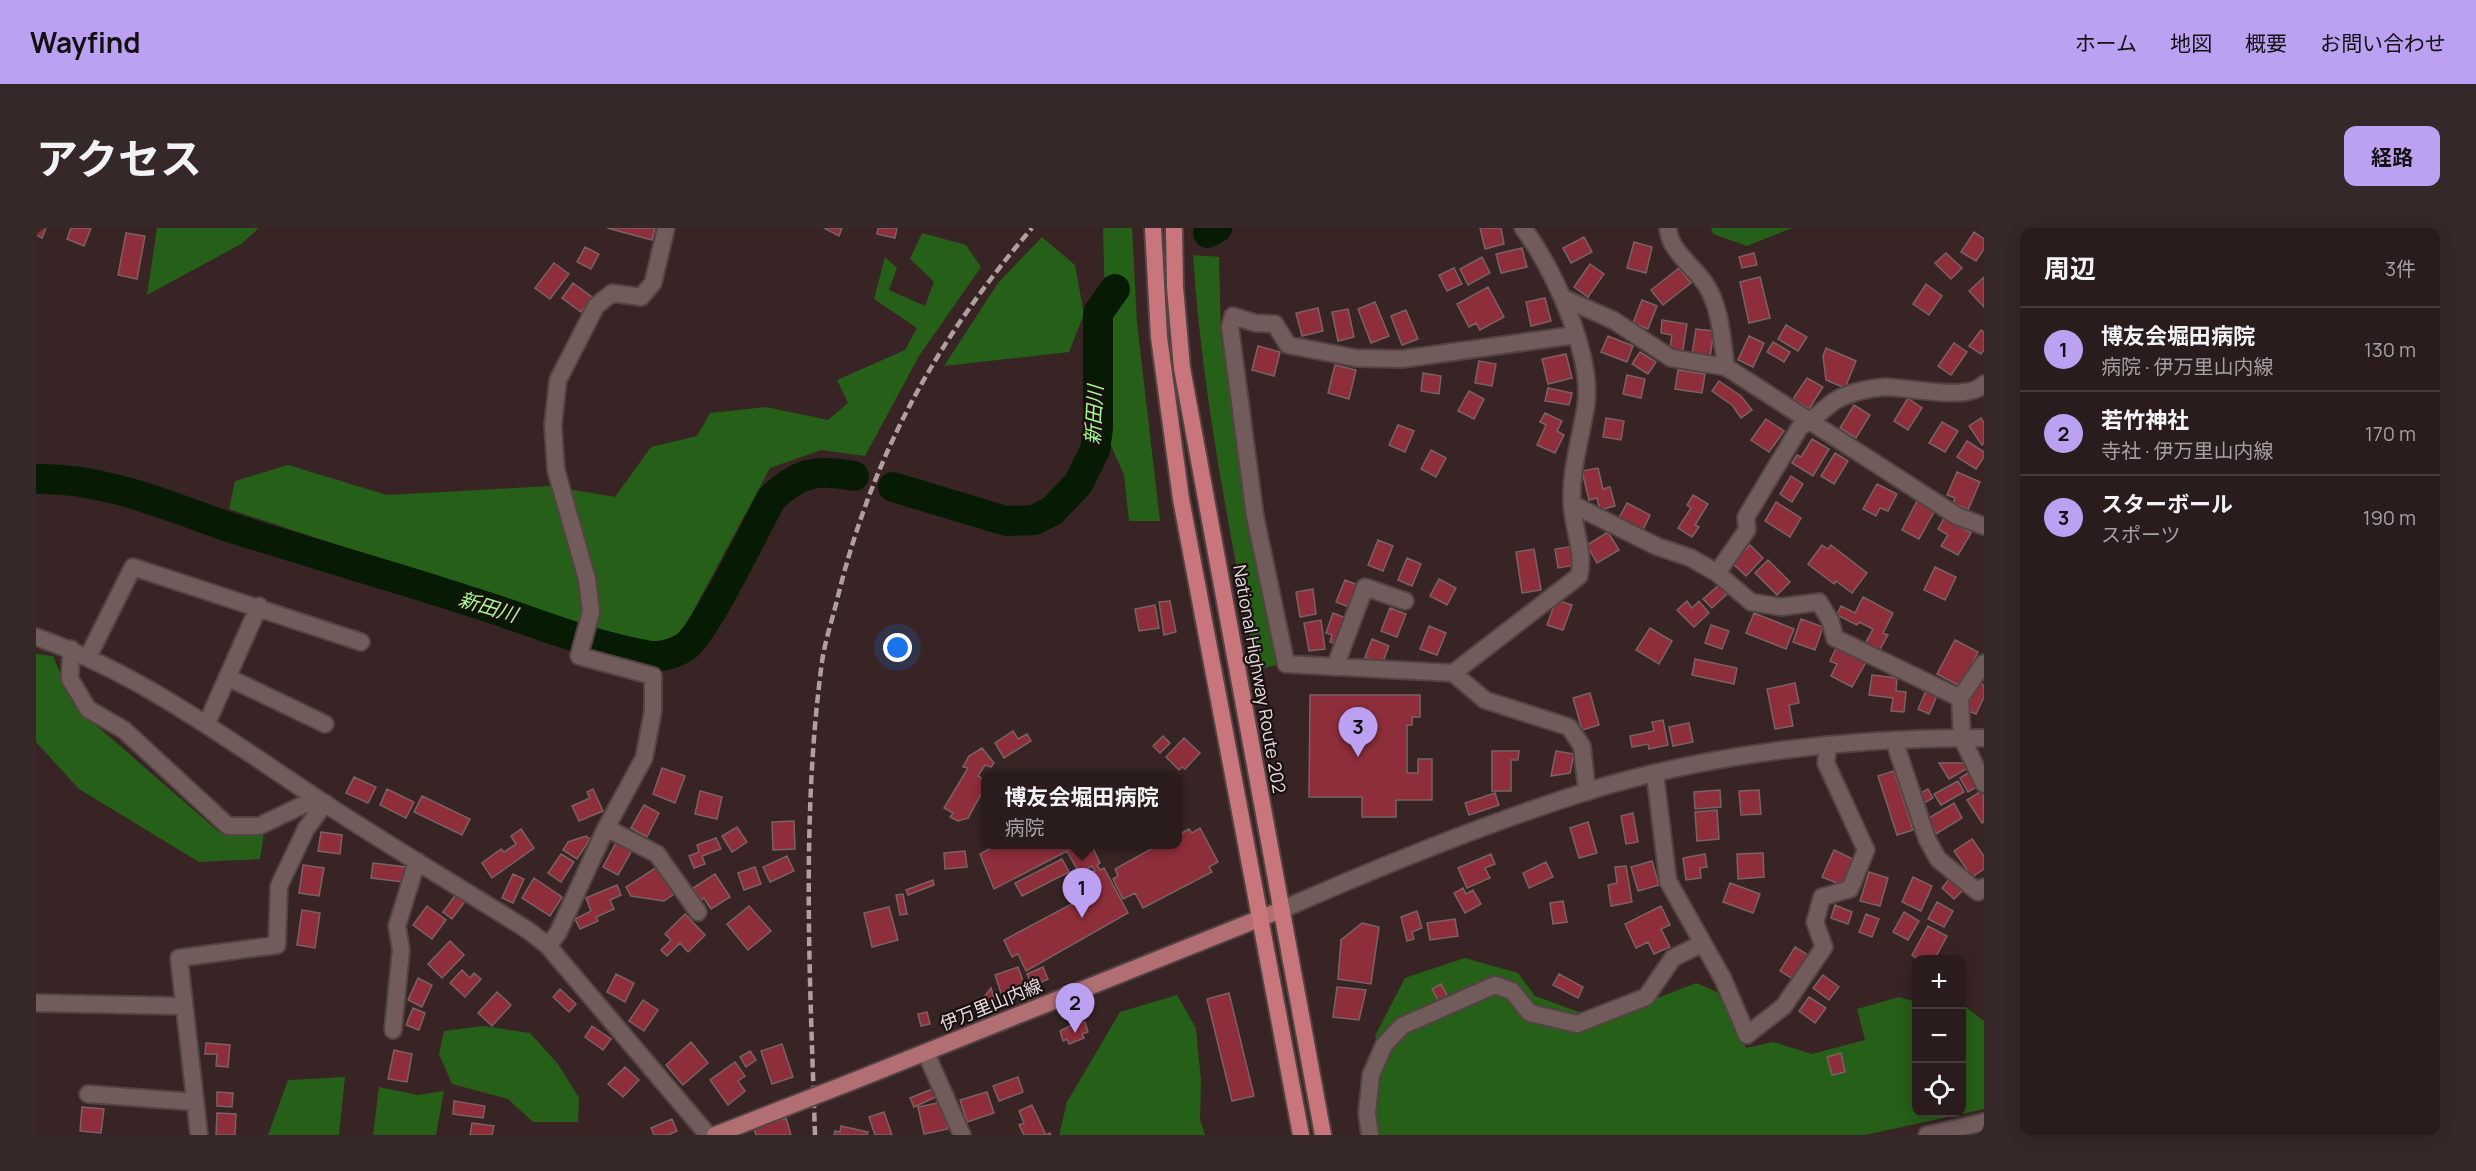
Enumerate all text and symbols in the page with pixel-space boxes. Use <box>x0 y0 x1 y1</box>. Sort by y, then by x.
text: Wayfind <box>30 23 140 61</box>
text: ホーム <box>2075 29 2137 57</box>
text: 地図 <box>2170 29 2212 57</box>
text: 概要 <box>2245 29 2287 57</box>
text: お問い合わせ <box>2320 29 2446 57</box>
button: 経路 <box>2344 126 2440 186</box>
text: アクセス <box>36 129 202 187</box>
text: 周辺 <box>2044 250 2096 286</box>
text: 3件 <box>2385 255 2416 282</box>
text: 博友会堀田病院 <box>2101 321 2255 351</box>
text: 1 <box>2059 336 2068 363</box>
text: 130 m <box>2364 336 2416 363</box>
text: 病院 · 伊万里山内線 <box>2101 353 2274 380</box>
water label: 新田川 <box>1078 382 1109 446</box>
text: 若竹神社 <box>2101 405 2189 435</box>
text: 2 <box>2058 420 2069 447</box>
text: 170 m <box>2365 420 2416 447</box>
text: 寺社 · 伊万里山内線 <box>2101 437 2274 464</box>
text: スターボール <box>2101 489 2233 519</box>
text: 3 <box>2058 504 2069 531</box>
text: 190 m <box>2363 504 2416 531</box>
text: スポーツ <box>2101 521 2181 548</box>
street label: National Highway Route 202 <box>1228 563 1292 795</box>
water label: 新田川 <box>456 585 523 629</box>
your location <box>883 633 912 662</box>
pin: 3 <box>1338 708 1378 757</box>
popup <box>981 771 1182 849</box>
text: 博友会堀田病院 <box>1004 782 1159 812</box>
text: 病院 <box>1004 814 1044 841</box>
pin: 1 <box>1062 868 1102 918</box>
map controls <box>1912 955 1966 1117</box>
button: + <box>1912 955 1966 1009</box>
street label: 伊万里山内線 <box>936 973 1045 1035</box>
pin: 2 <box>1056 984 1094 1033</box>
button: − <box>1912 1009 1966 1063</box>
button: locate <box>1912 1063 1966 1117</box>

